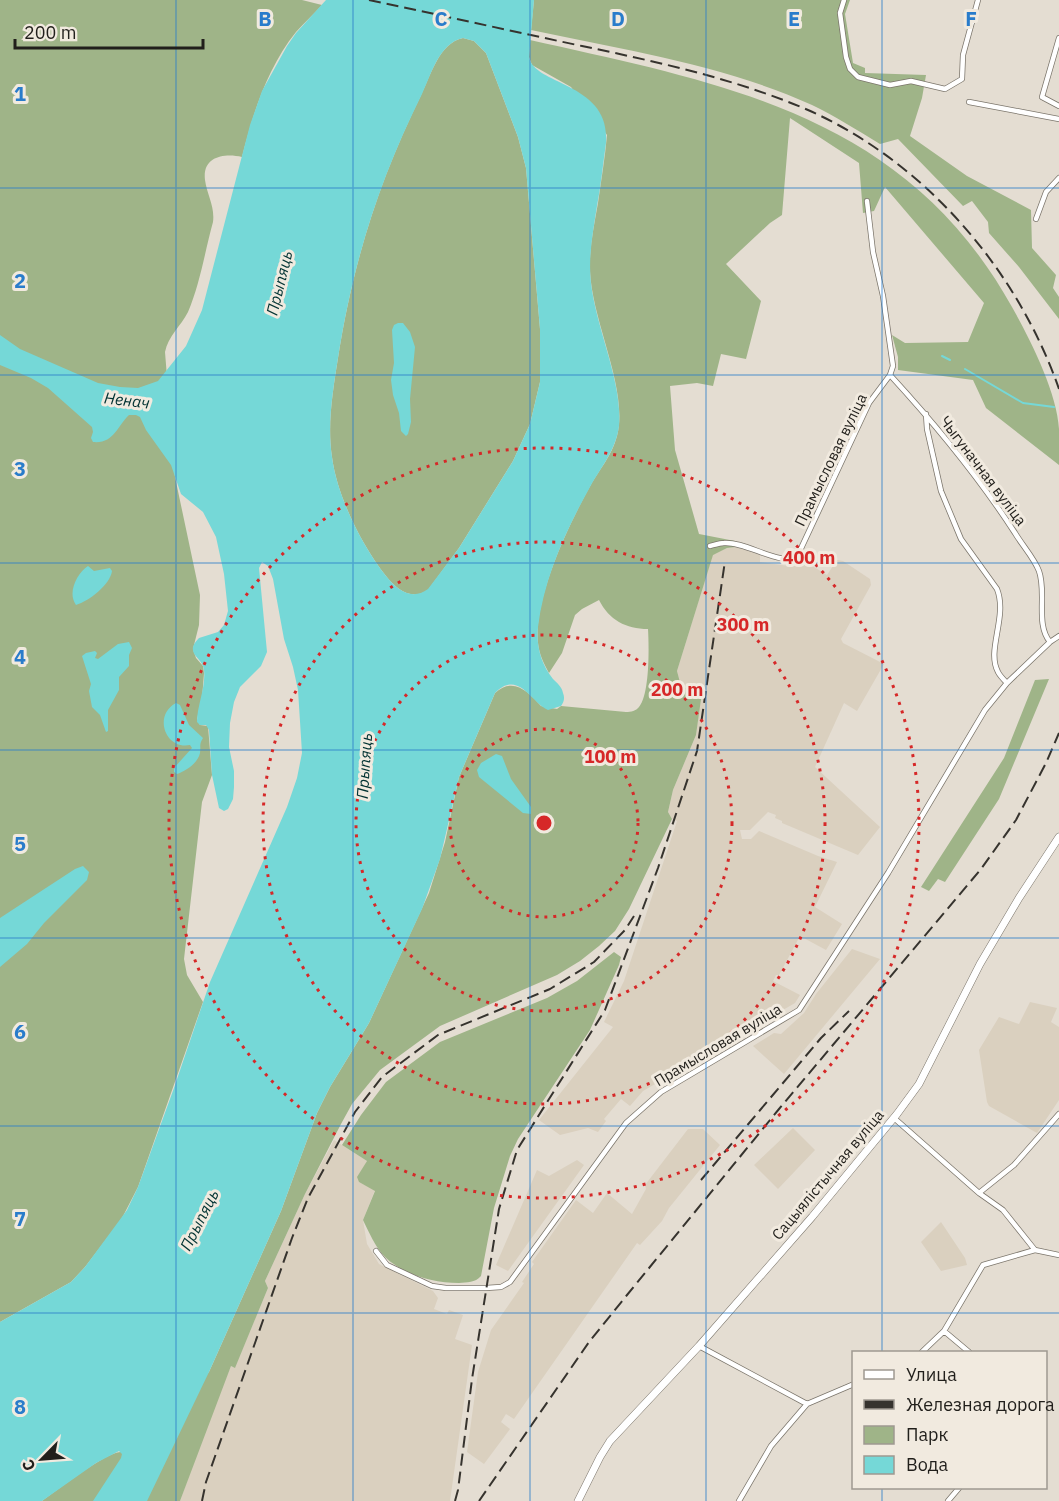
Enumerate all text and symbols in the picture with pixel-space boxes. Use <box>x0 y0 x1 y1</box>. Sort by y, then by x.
text: B <box>258 5 272 32</box>
text: C <box>434 5 448 32</box>
text: D <box>611 5 625 32</box>
text: E <box>788 5 800 32</box>
text: F <box>965 5 977 32</box>
scale bar <box>15 12 202 50</box>
text: 200 m <box>24 21 76 44</box>
text: 1 <box>14 80 26 107</box>
water label: Прыпяць <box>261 249 297 317</box>
text: 2 <box>14 267 26 294</box>
water label: Ненач <box>103 387 151 413</box>
street label: Прамысловая вуліца <box>790 390 871 529</box>
street label: Чыгуначная вуліца <box>936 412 1031 529</box>
text: 3 <box>14 455 26 482</box>
text: 400 m <box>783 546 835 569</box>
text: 300 m <box>717 613 769 636</box>
text: 4 <box>14 643 26 670</box>
text: 200 m <box>651 678 703 701</box>
water label: Прыпяць <box>352 733 376 799</box>
text: 100 m <box>584 745 636 768</box>
centre of rings <box>534 813 554 833</box>
text: 5 <box>14 830 26 857</box>
street label: Прамысловая вуліца <box>651 999 785 1090</box>
text: 6 <box>14 1018 26 1045</box>
street label: Сацыялістычная вуліца <box>768 1106 888 1244</box>
water label: Прыпяць <box>175 1186 223 1254</box>
text: 7 <box>14 1205 26 1232</box>
legend <box>852 1351 1047 1489</box>
text: Улица <box>906 1363 957 1386</box>
text: 8 <box>14 1393 26 1420</box>
text: Железная дорога <box>906 1393 1055 1416</box>
text: Парк <box>906 1423 949 1446</box>
north arrow <box>12 1429 72 1489</box>
text: Вода <box>906 1453 949 1476</box>
text: С <box>17 1456 40 1474</box>

